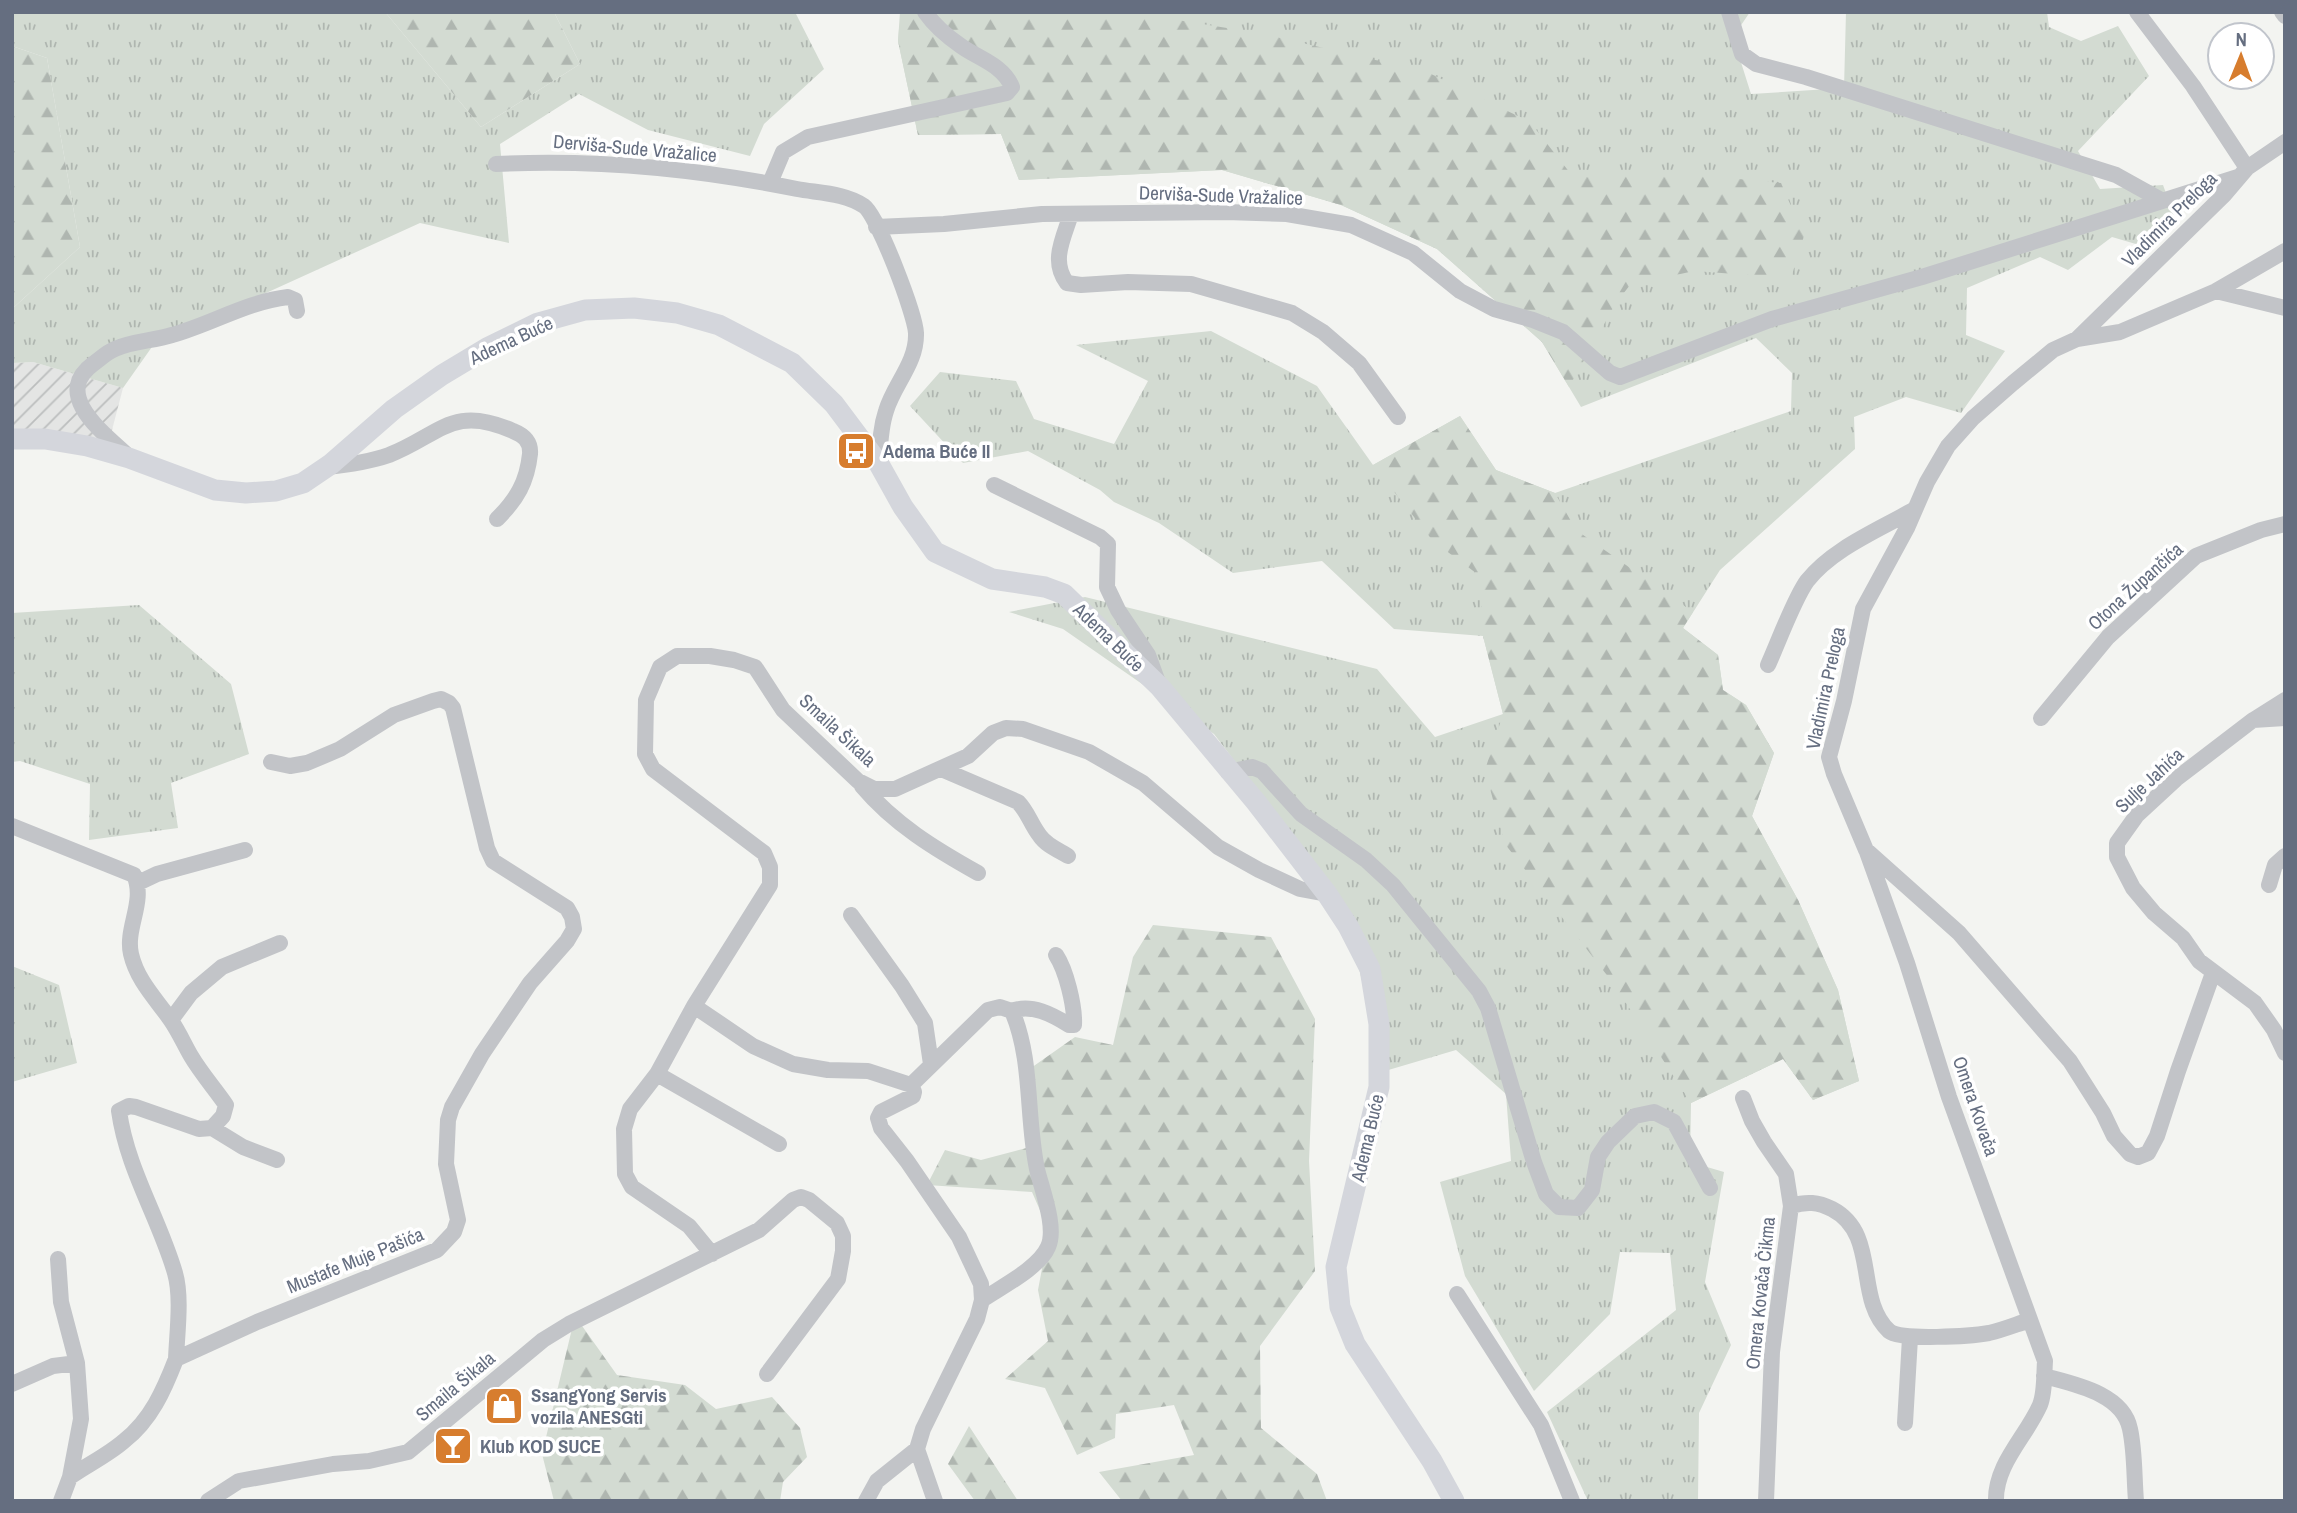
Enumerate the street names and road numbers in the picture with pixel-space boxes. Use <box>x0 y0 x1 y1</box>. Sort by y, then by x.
street label: Derviša-Sude Vražalice <box>552 128 718 168</box>
street label: Vladimira Preloga <box>2116 165 2223 272</box>
street label: Derviša-Sude Vražalice <box>1139 179 1303 211</box>
street label: Adema Buće <box>464 309 557 371</box>
street label: Otona Župančića <box>2082 536 2188 636</box>
street label: Adema Buće <box>1067 596 1150 677</box>
street label: Vladimira Preloga <box>1799 624 1851 752</box>
street label: Smaila Šikala <box>794 688 882 773</box>
street label: Sulje Jahića <box>2109 741 2189 818</box>
street label: Omera Kovača <box>1947 1053 2005 1160</box>
street label: Adema Buće <box>1344 1092 1390 1185</box>
street label: Omera Kovača Čikma <box>1739 1215 1781 1371</box>
street label: Mustafe Muje Pašića <box>283 1221 428 1299</box>
street label: Smaila Šikala <box>410 1345 500 1427</box>

